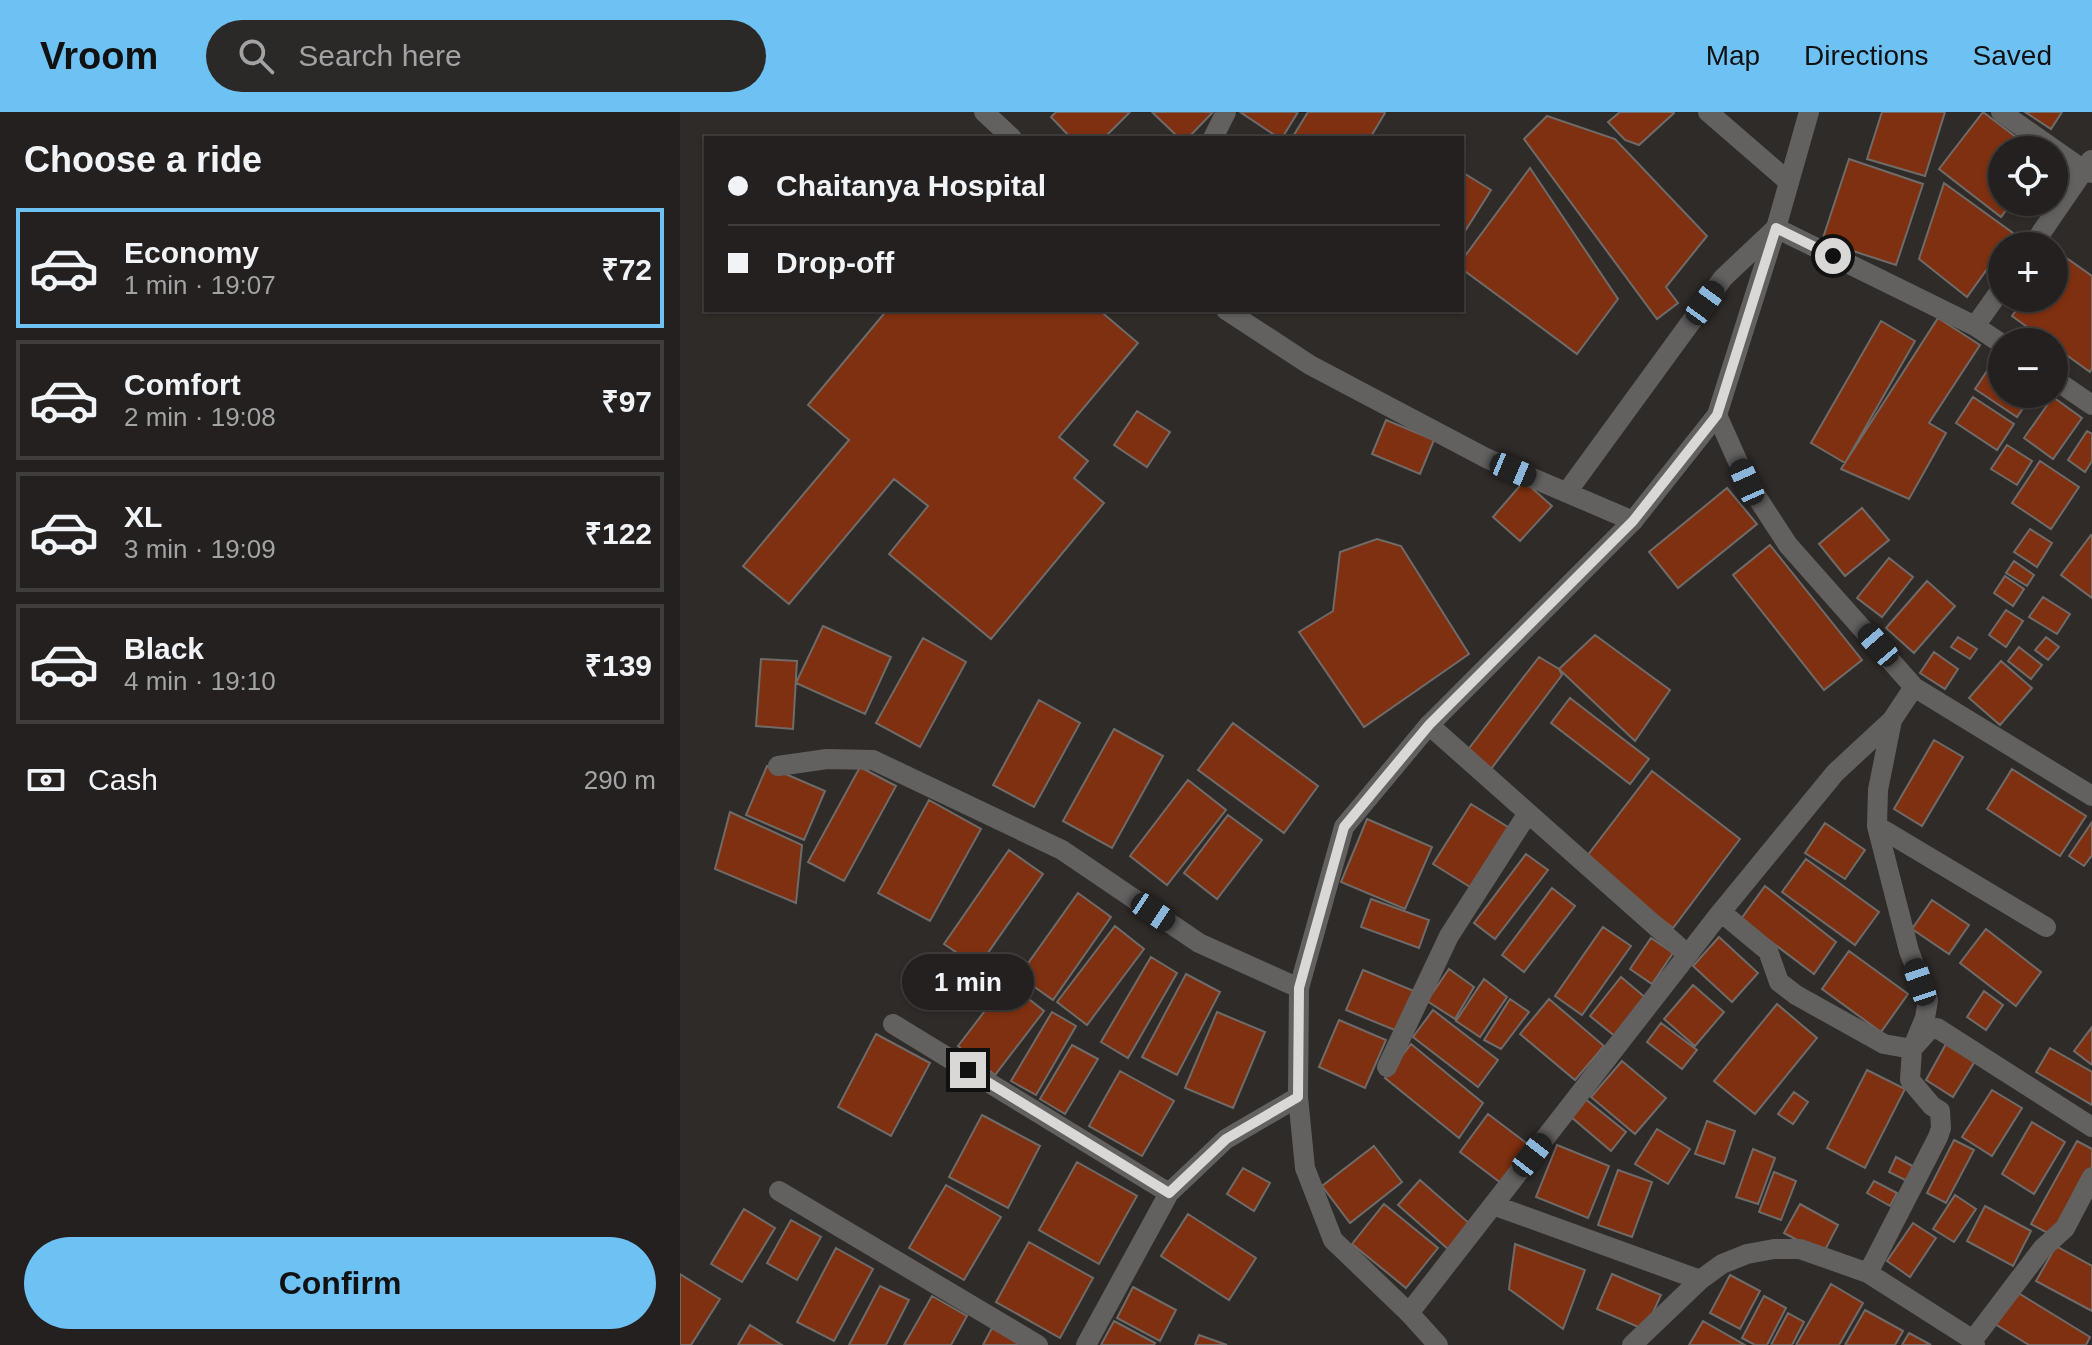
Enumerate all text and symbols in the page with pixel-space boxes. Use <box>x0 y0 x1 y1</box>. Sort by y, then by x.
search box <box>206 20 766 92</box>
icon: search <box>234 34 278 78</box>
text: Vroom <box>40 35 158 77</box>
text: Search here <box>298 39 462 72</box>
text: Map <box>1706 40 1760 71</box>
text: Directions <box>1804 40 1929 71</box>
text: Saved <box>1973 40 2052 71</box>
map controls <box>1988 136 2068 408</box>
button: locate <box>1988 136 2068 216</box>
text: Choose a ride <box>24 139 262 180</box>
text: Chaitanya Hospital <box>776 169 1046 202</box>
icon: car <box>28 232 100 304</box>
button: + <box>1988 232 2068 312</box>
text: Economy <box>124 236 259 269</box>
route start <box>1815 238 1851 274</box>
text: Drop-off <box>776 246 894 279</box>
text: ₹72 <box>601 253 652 286</box>
text: 1 min · 19:07 <box>124 270 276 300</box>
car <box>1681 277 1729 329</box>
button: − <box>1988 328 2068 408</box>
icon: car <box>28 364 100 436</box>
text: Comfort <box>124 368 241 401</box>
text: ₹97 <box>601 385 652 418</box>
text: 2 min · 19:08 <box>124 402 276 432</box>
car <box>1486 450 1540 490</box>
car <box>1726 455 1768 509</box>
icon: car <box>28 496 100 568</box>
text: XL <box>124 500 162 533</box>
text: ₹122 <box>585 517 652 550</box>
text: 3 min · 19:09 <box>124 534 276 564</box>
car <box>1853 619 1903 671</box>
icon: car <box>28 628 100 700</box>
text: Black <box>124 632 204 665</box>
text: ₹139 <box>585 649 652 682</box>
text: 4 min · 19:10 <box>124 666 276 696</box>
icon: cash <box>24 758 68 802</box>
text: Cash <box>88 763 158 796</box>
text: 290 m <box>584 765 656 795</box>
car <box>1126 889 1180 935</box>
callout: 1 min <box>902 954 1034 1010</box>
car <box>1901 955 1939 1009</box>
text: 1 min <box>934 967 1002 997</box>
route end <box>950 1052 986 1088</box>
car <box>1508 1129 1556 1181</box>
button: Confirm <box>24 1237 656 1329</box>

